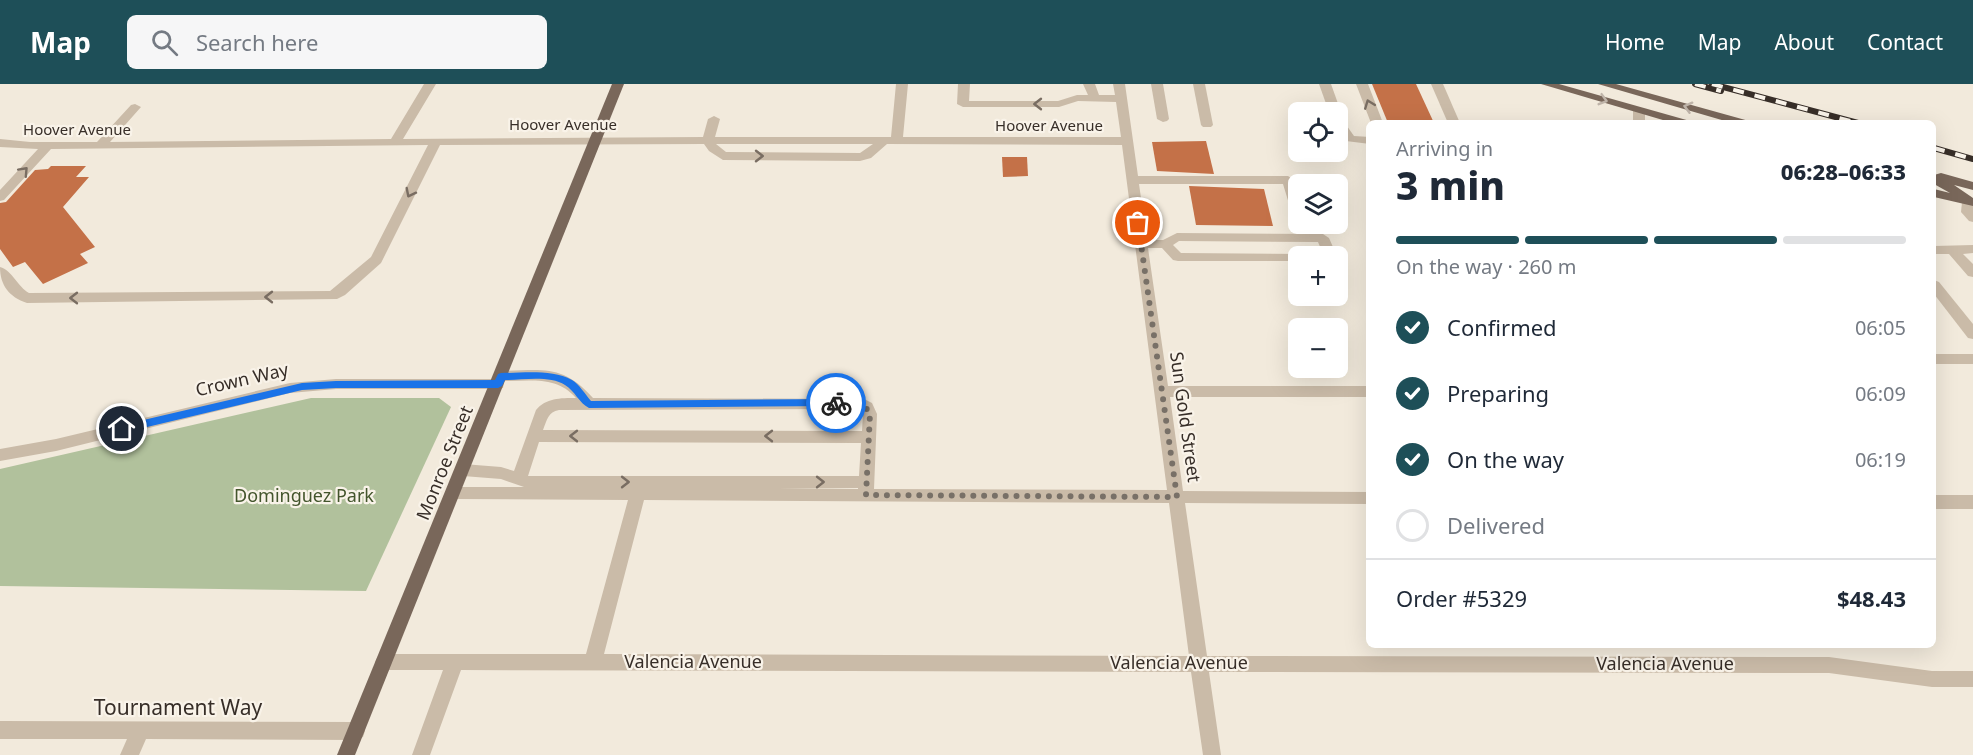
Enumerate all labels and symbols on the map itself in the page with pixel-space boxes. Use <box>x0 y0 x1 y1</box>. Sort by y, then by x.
one-way arrow <box>1598 93 1608 105</box>
one-way arrow <box>1033 98 1042 110</box>
one-way arrow <box>1364 99 1377 109</box>
one-way arrow <box>1684 102 1694 115</box>
street label: Hoover Avenue <box>509 114 617 134</box>
street label: Hoover Avenue <box>995 115 1103 135</box>
street label: Hoover Avenue <box>23 119 131 139</box>
one-way arrow <box>755 150 764 162</box>
one-way arrow <box>17 168 28 178</box>
one-way arrow <box>406 187 417 198</box>
pin <box>1112 197 1163 248</box>
one-way arrow <box>265 291 274 303</box>
one-way arrow <box>70 292 79 304</box>
street label: Sun Gold Street <box>1165 350 1207 484</box>
street label: Crown Way <box>193 357 291 401</box>
courier <box>806 373 866 433</box>
street label: Monroe Street <box>410 401 478 523</box>
pin <box>96 403 147 454</box>
one-way arrow <box>569 430 578 442</box>
one-way arrow <box>764 430 773 442</box>
one-way arrow <box>621 476 630 488</box>
one-way arrow <box>816 476 825 488</box>
park label: Dominguez Park <box>234 483 374 507</box>
street label: Valencia Avenue <box>624 649 762 673</box>
street label: Valencia Avenue <box>1110 650 1248 674</box>
street label: Valencia Avenue <box>1596 651 1734 675</box>
street label: Tournament Way <box>94 693 262 721</box>

